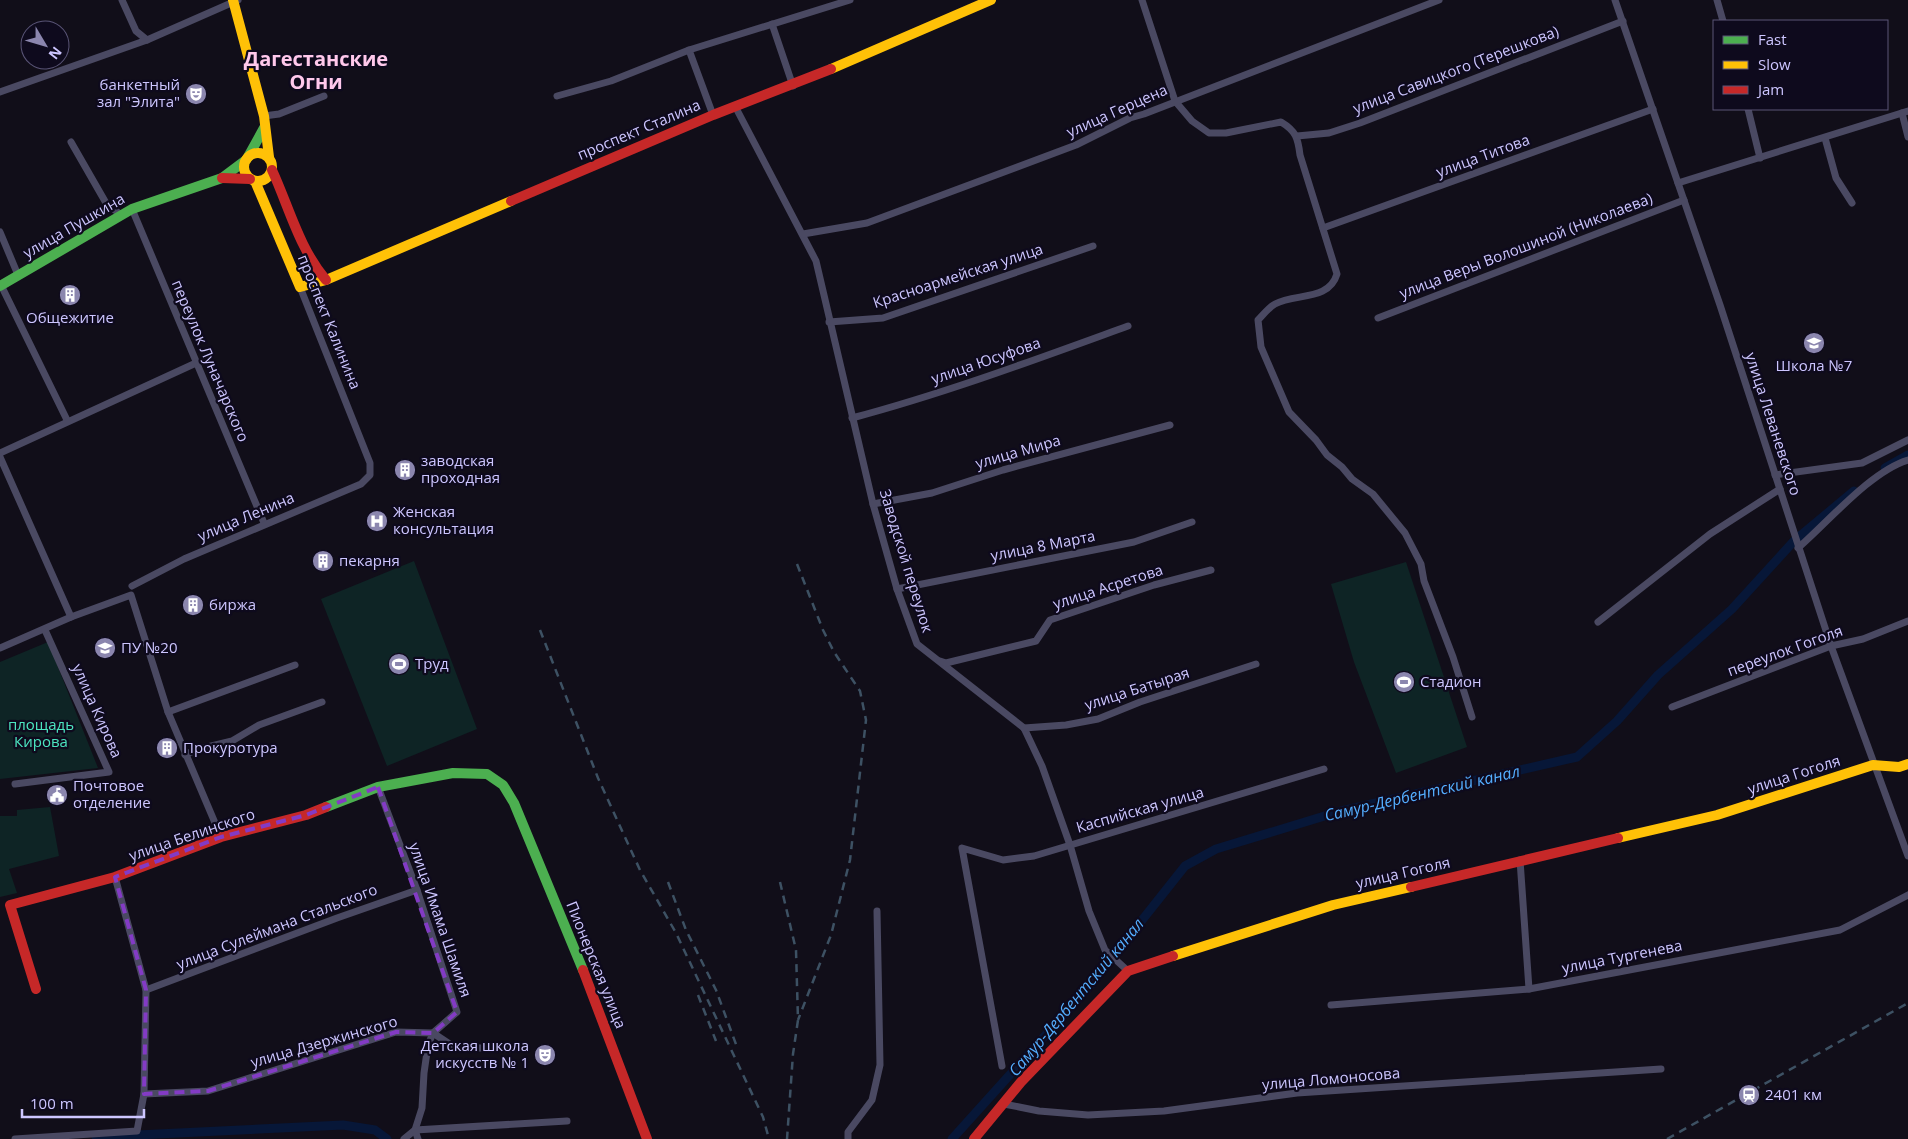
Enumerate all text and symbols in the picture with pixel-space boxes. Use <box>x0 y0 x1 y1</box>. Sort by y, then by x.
north arrow <box>20 20 70 70</box>
legend <box>1713 20 1888 110</box>
street label: улица Савицкого (Терешкова) <box>1350 21 1561 118</box>
text: Fast <box>1758 29 1787 49</box>
text: N <box>45 43 67 64</box>
district label: Дагестанские Огни <box>244 45 388 95</box>
text: Slow <box>1758 54 1791 74</box>
place label: банкетный зал "Элита" <box>97 74 180 111</box>
street label: улица Герцена <box>1063 79 1170 141</box>
text: Jam <box>1756 79 1784 99</box>
theatre icon: банкетный зал "Элита" <box>184 82 208 106</box>
street label: проспект Сталина <box>574 94 703 164</box>
street label: улица Титова <box>1433 129 1532 181</box>
street label: улица Веры Волошиной (Николаева) <box>1396 187 1655 303</box>
street label: улица Пушкина <box>19 188 128 262</box>
street label: Красноармейская улица <box>870 238 1045 312</box>
street label: проспект Калинина <box>294 251 366 392</box>
street label: переулок Луначарского <box>168 277 254 445</box>
building icon: Общежитие <box>58 283 82 307</box>
place label: Общежитие <box>26 307 114 327</box>
school or university icon: Школа №7 <box>1802 331 1826 355</box>
street label: улица Юсуфова <box>928 332 1043 388</box>
street label: улица Леваневского <box>1741 350 1807 498</box>
place label: Школа №7 <box>1776 355 1852 375</box>
street label: улица Мира <box>973 429 1063 473</box>
place label: заводская проходная <box>421 450 500 487</box>
building icon: заводская проходная <box>393 458 417 482</box>
street label: улица Ленина <box>194 487 297 545</box>
street label: Заводской переулок <box>876 487 938 635</box>
place label: Женская консультация <box>393 501 494 538</box>
hospital icon: Женская консультация <box>365 509 389 533</box>
street label: улица 8 Марта <box>989 525 1097 565</box>
building icon: пекарня <box>311 549 335 573</box>
place label: пекарня <box>339 550 400 570</box>
street label: улица Асретова <box>1050 559 1165 613</box>
building icon: биржа <box>181 593 205 617</box>
place label: биржа <box>209 594 256 614</box>
street label: переулок Гоголя <box>1724 620 1845 680</box>
school or university icon: ПУ №20 <box>93 636 117 660</box>
place label: ПУ №20 <box>121 637 178 657</box>
sports icon: Труд <box>387 652 411 676</box>
place label: Труд <box>415 653 449 673</box>
street label: улица Кирова <box>68 660 128 761</box>
street label: улица Батырая <box>1082 662 1192 714</box>
sports icon: Стадион <box>1392 670 1416 694</box>
place label: Стадион <box>1420 671 1482 691</box>
park label: площадь Кирова <box>8 714 74 751</box>
building icon: Прокуротура <box>155 736 179 760</box>
place label: Прокуротура <box>183 737 278 757</box>
street label: улица Гоголя <box>1745 750 1843 798</box>
water label: Самур-Дербентский канал <box>1322 760 1522 826</box>
place label: Почтовое отделение <box>73 775 151 812</box>
street label: Каспийская улица <box>1074 781 1206 837</box>
public building icon: Почтовое отделение <box>45 783 69 807</box>
street label: улица Белинского <box>126 803 257 865</box>
street label: улица Имама Шамиля <box>405 840 477 1000</box>
street label: улица Гоголя <box>1354 851 1452 893</box>
street label: улица Сулеймана Стальского <box>173 878 380 974</box>
street label: Пионерская улица <box>562 898 632 1031</box>
water label: Самур-Дербентский канал <box>1003 913 1149 1081</box>
street label: улица Тургенева <box>1560 935 1684 977</box>
street label: улица Дзержинского <box>248 1010 399 1072</box>
place label: Детская школа искусств № 1 <box>421 1035 529 1072</box>
theatre icon: Детская школа искусств № 1 <box>533 1043 557 1067</box>
street label: улица Ломоносова <box>1261 1062 1401 1094</box>
station icon: 2401 км <box>1737 1083 1761 1107</box>
place label: 2401 км <box>1765 1084 1822 1104</box>
scale bar <box>22 1086 145 1118</box>
text: 100 m <box>30 1093 74 1113</box>

